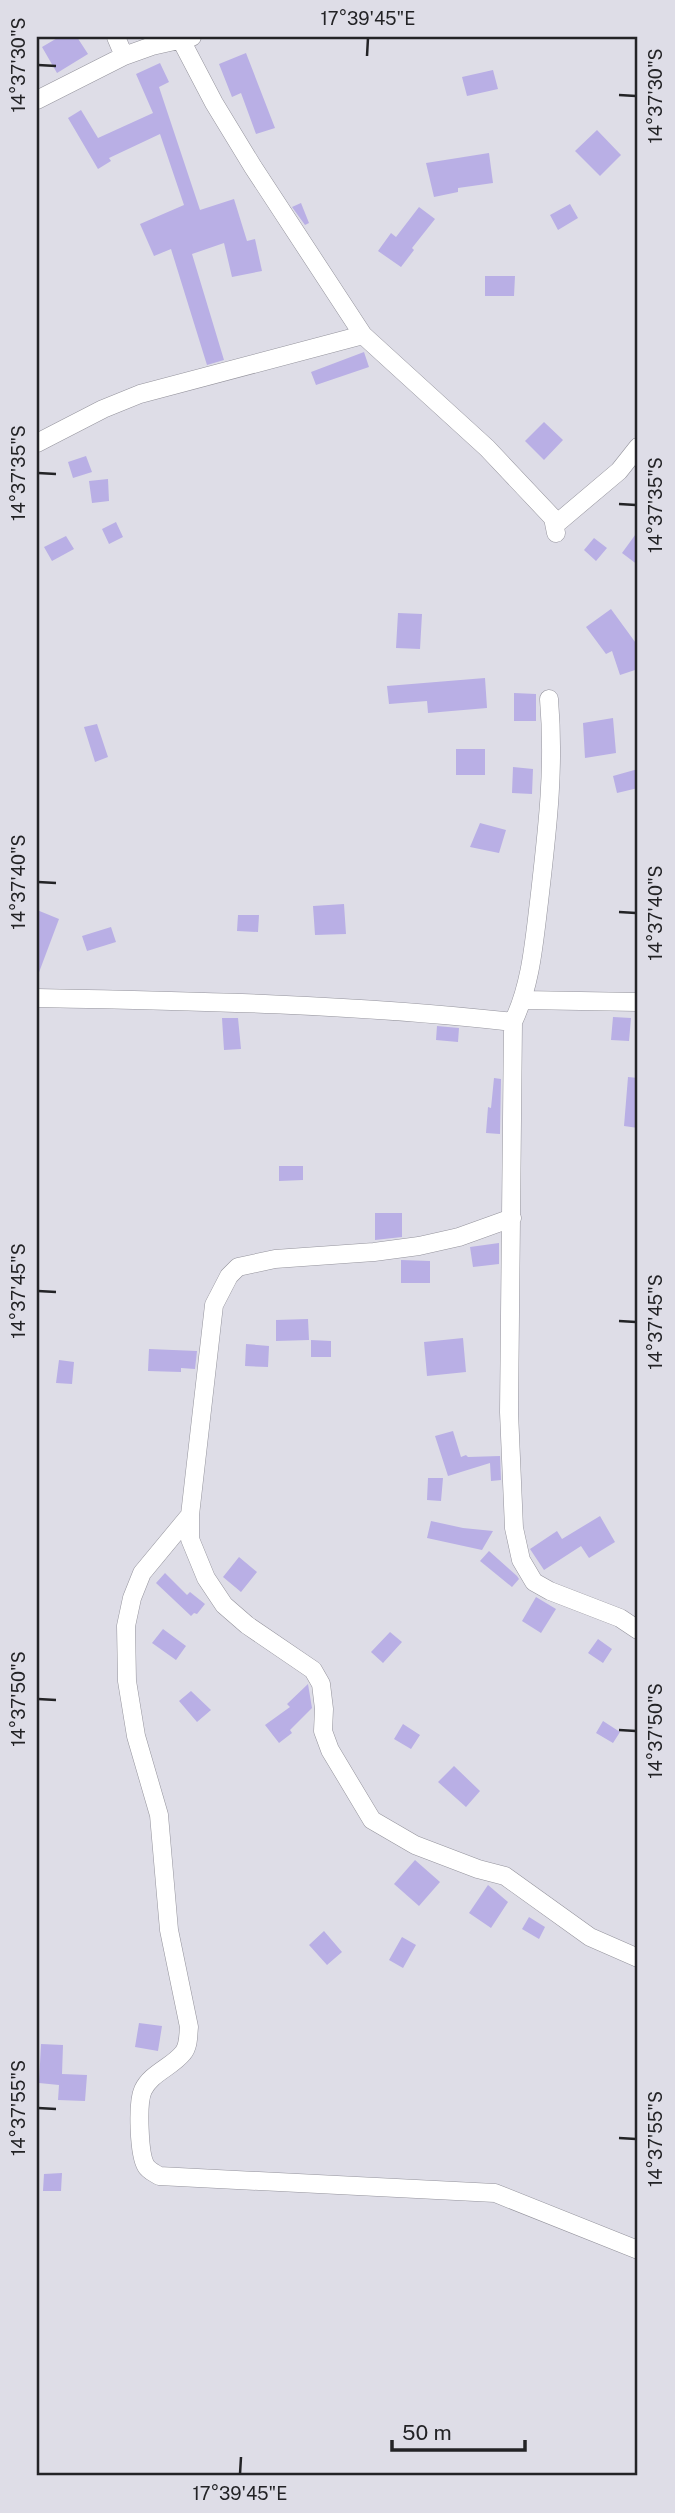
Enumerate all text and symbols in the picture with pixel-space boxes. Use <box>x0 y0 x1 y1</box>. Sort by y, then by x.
text: 17°39'45"E <box>321 8 415 29</box>
text: 14°37'30"S <box>8 17 29 113</box>
text: 14°37'30"S <box>645 48 666 144</box>
text: 14°37'35"S <box>8 425 29 521</box>
text: 14°37'35"S <box>645 457 666 553</box>
text: 14°37'40"S <box>8 834 29 930</box>
text: 14°37'40"S <box>645 865 666 961</box>
text: 14°37'45"S <box>8 1243 29 1339</box>
text: 14°37'45"S <box>645 1274 666 1370</box>
text: 14°37'50"S <box>8 1651 29 1747</box>
text: 14°37'50"S <box>645 1683 666 1779</box>
text: 14°37'55"S <box>8 2060 29 2156</box>
text: 14°37'55"S <box>645 2091 666 2187</box>
scale bar <box>392 2408 524 2452</box>
text: 50 m <box>402 2420 452 2445</box>
text: 17°39'45"E <box>193 2483 287 2504</box>

